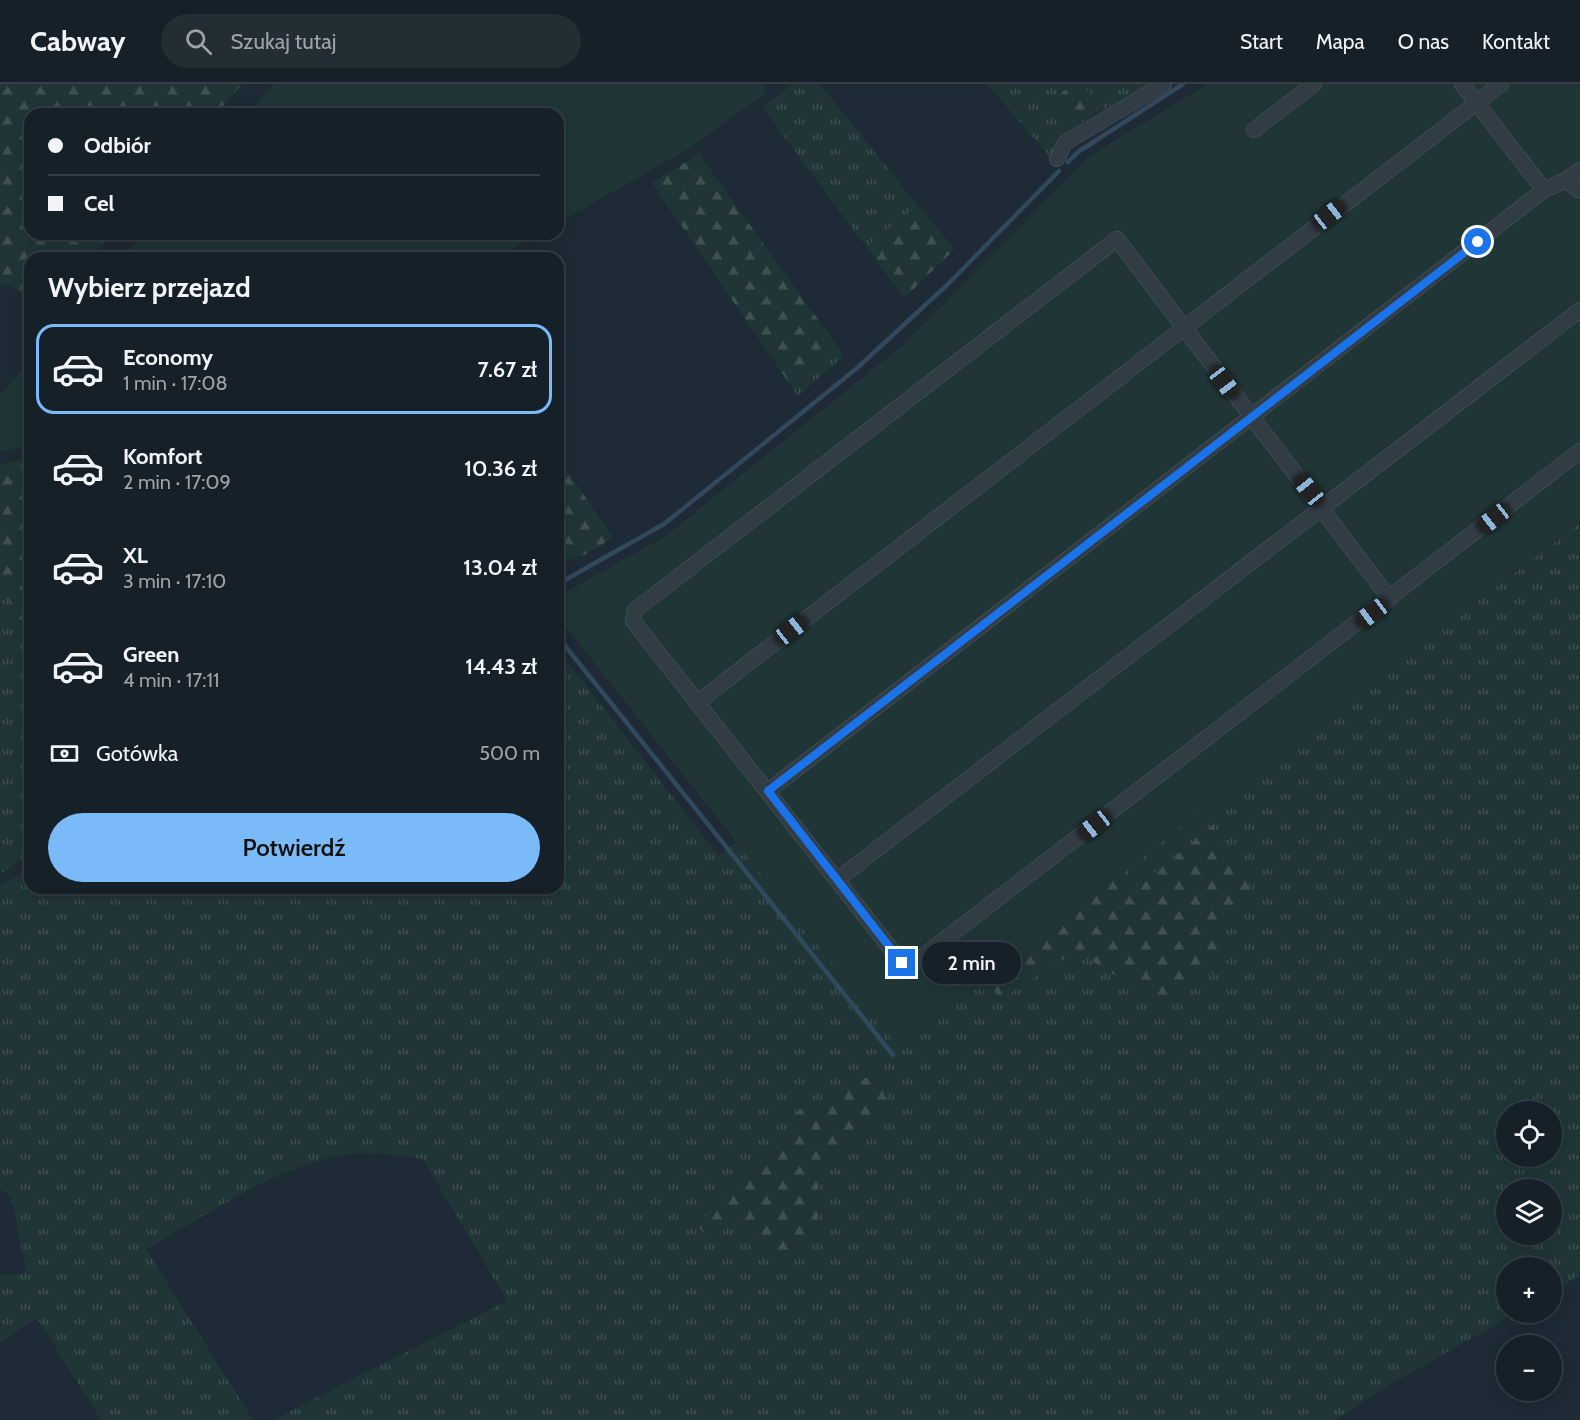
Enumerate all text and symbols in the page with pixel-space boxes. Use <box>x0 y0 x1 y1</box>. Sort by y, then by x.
search box <box>161 14 581 68</box>
text: Cabway <box>30 24 125 58</box>
icon: search <box>182 25 215 58</box>
text: Szukaj tutaj <box>230 28 336 55</box>
text: Start <box>1240 29 1283 54</box>
text: Mapa <box>1316 29 1365 54</box>
text: O nas <box>1398 29 1449 54</box>
text: Kontakt <box>1482 29 1550 54</box>
text: Odbiór <box>84 132 151 159</box>
text: Cel <box>84 190 114 217</box>
car <box>1309 197 1349 233</box>
route start <box>1464 228 1491 255</box>
text: Wybierz przejazd <box>48 271 251 304</box>
icon: car <box>51 342 105 396</box>
text: Economy <box>123 344 213 371</box>
text: 7.67 zł <box>478 356 537 383</box>
car <box>1206 362 1242 402</box>
text: 1 min · 17:08 <box>123 371 228 395</box>
icon: car <box>51 441 105 495</box>
text: Komfort <box>123 443 202 470</box>
text: 10.36 zł <box>464 455 537 482</box>
text: 2 min · 17:09 <box>123 470 231 494</box>
car <box>1291 470 1327 510</box>
car <box>1474 500 1514 536</box>
icon: car <box>51 540 105 594</box>
text: XL <box>123 542 148 569</box>
text: 13.04 zł <box>463 554 537 581</box>
text: 3 min · 17:10 <box>123 569 226 593</box>
car <box>1352 595 1392 631</box>
car <box>771 612 811 648</box>
icon: car <box>51 639 105 693</box>
text: Green <box>123 641 179 668</box>
text: 14.43 zł <box>465 653 537 680</box>
text: 4 min · 17:11 <box>123 668 220 692</box>
icon: cash <box>48 737 81 770</box>
text: Gotówka <box>96 740 178 767</box>
text: 500 m <box>479 741 540 765</box>
car <box>1075 807 1115 843</box>
button: Potwierdź <box>48 813 540 882</box>
callout: 2 min <box>923 942 1022 984</box>
route end <box>888 949 915 976</box>
text: 2 min <box>947 951 996 975</box>
map controls <box>1496 1101 1562 1401</box>
button: locate <box>1496 1101 1562 1167</box>
button: layers <box>1496 1179 1562 1245</box>
button: + <box>1496 1257 1562 1323</box>
button: − <box>1496 1335 1562 1401</box>

